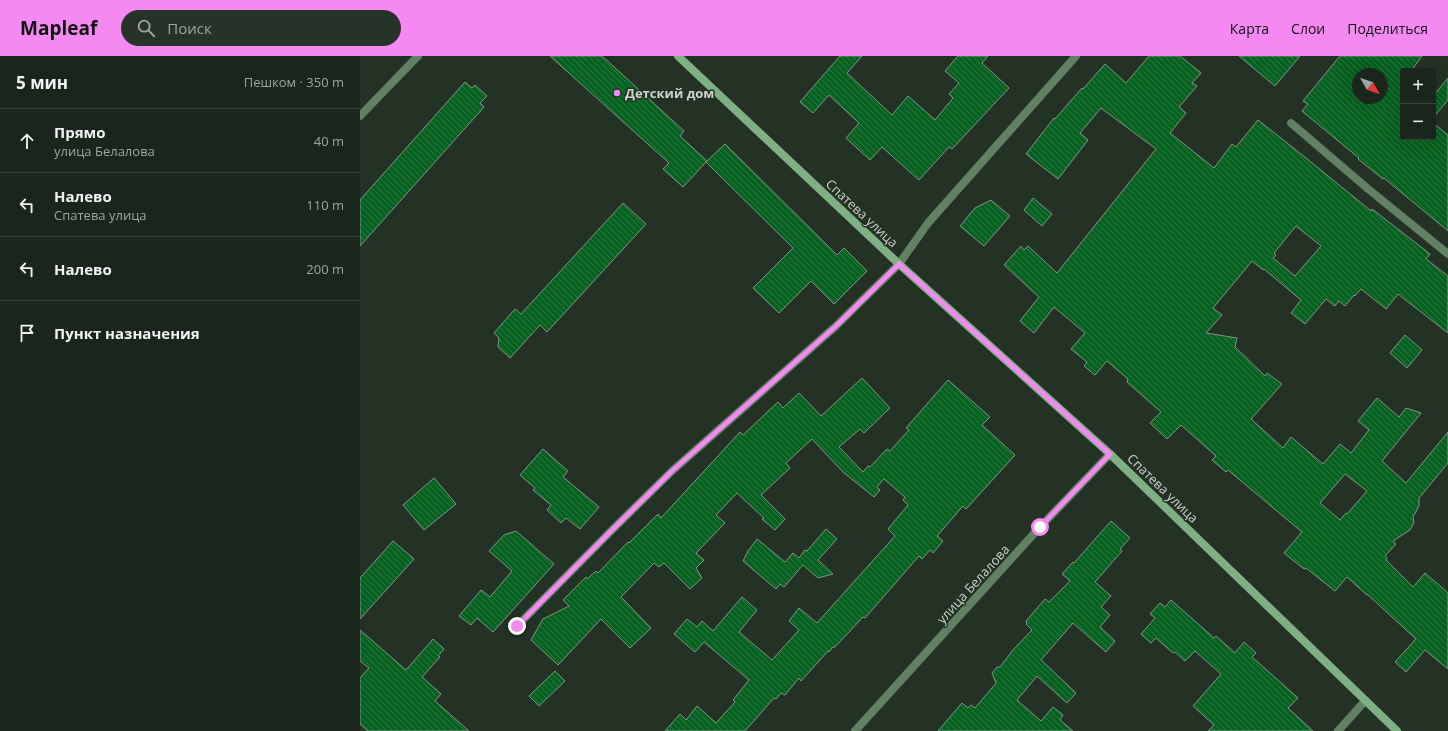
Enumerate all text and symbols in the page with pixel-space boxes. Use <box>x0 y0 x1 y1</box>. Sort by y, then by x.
search box <box>121 10 401 46</box>
text: Mapleaf <box>20 15 97 41</box>
icon: search <box>135 17 157 39</box>
text: Поиск <box>167 18 212 38</box>
text: Карта <box>1230 19 1269 38</box>
text: Слои <box>1291 19 1325 38</box>
text: Поделиться <box>1347 19 1428 38</box>
north arrow <box>1352 68 1388 104</box>
map controls <box>1400 68 1436 140</box>
button: + <box>1400 68 1436 104</box>
text: 5 мин <box>16 71 68 94</box>
text: Пешком · 350 m <box>244 73 344 91</box>
place label: Детский дом <box>625 84 714 102</box>
marker: Детский дом <box>612 88 622 98</box>
button: − <box>1400 104 1436 140</box>
text: Прямо <box>54 122 106 142</box>
icon: ahead <box>16 130 38 152</box>
text: 40 m <box>314 132 344 150</box>
text: улица Белалова <box>54 142 155 160</box>
street label: Спатева улица <box>822 175 902 251</box>
text: Налево <box>54 186 112 206</box>
icon: left <box>16 194 38 216</box>
text: 110 m <box>306 196 344 214</box>
text: Спатева улица <box>54 206 147 224</box>
icon: left <box>16 258 38 280</box>
text: Налево <box>54 259 112 279</box>
text: 200 m <box>306 260 344 278</box>
icon: arrive <box>16 322 38 344</box>
text: Пункт назначения <box>54 323 200 343</box>
street label: Спатева улица <box>1123 449 1203 527</box>
route start <box>1031 518 1049 536</box>
street label: улица Белалова <box>933 541 1013 627</box>
route end <box>508 617 526 635</box>

